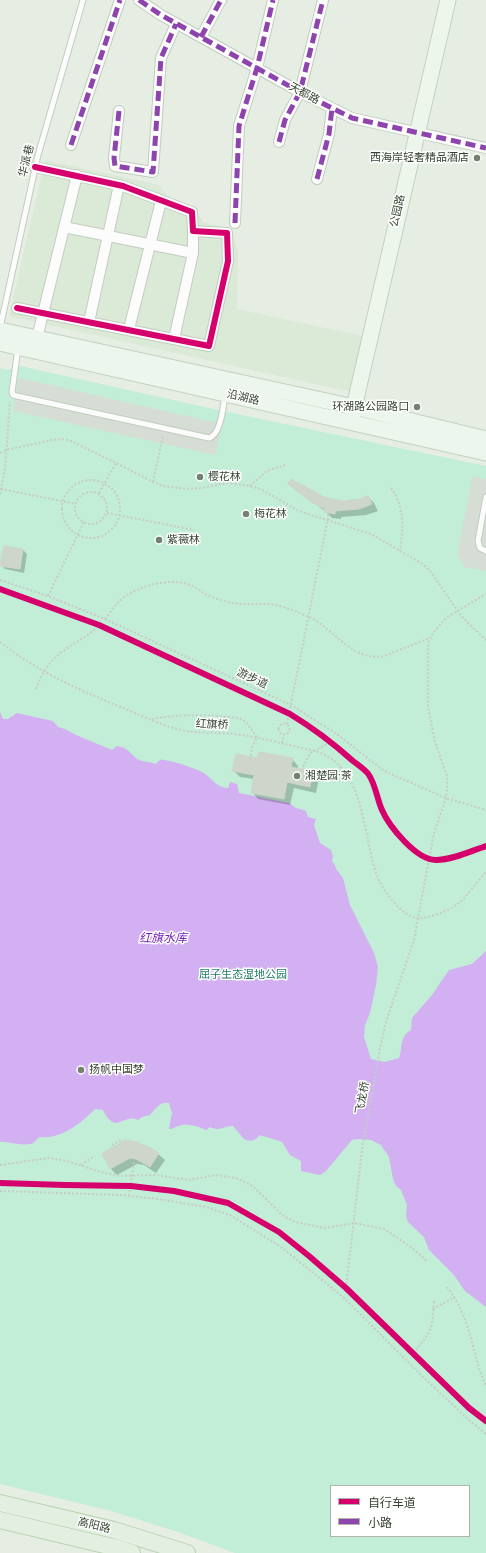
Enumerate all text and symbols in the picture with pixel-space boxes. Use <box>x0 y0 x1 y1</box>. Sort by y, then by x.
street label: 天都路 <box>286 80 322 108</box>
street label: 华派巷 <box>17 143 37 179</box>
place label: 西海岸轻奢精品酒店 <box>370 151 469 165</box>
marker: 西海岸轻奢精品酒店 <box>472 153 482 163</box>
street label: 公园路 <box>388 193 408 229</box>
street label: 沿湖路 <box>225 388 261 408</box>
place label: 环湖路公园路口 <box>332 400 409 414</box>
marker: 环湖路公园路口 <box>412 402 422 412</box>
place label: 樱花林 <box>208 470 241 484</box>
marker: 樱花林 <box>195 472 205 482</box>
place label: 梅花林 <box>254 507 287 521</box>
marker: 梅花林 <box>241 509 251 519</box>
place label: 紫薇林 <box>167 533 200 547</box>
marker: 紫薇林 <box>154 535 164 545</box>
street label: 游步道 <box>234 666 270 692</box>
street label: 红旗桥 <box>195 718 229 732</box>
place label: 湘楚园·茶 <box>305 769 352 783</box>
marker: 湘楚园·茶 <box>292 771 302 781</box>
water label: 红旗水库 <box>139 932 187 946</box>
park label: 屈子生态湿地公园 <box>199 968 287 982</box>
place label: 扬帆中国梦 <box>89 1063 144 1077</box>
marker: 扬帆中国梦 <box>76 1065 86 1075</box>
street label: 飞龙桥 <box>354 1081 372 1115</box>
legend <box>330 1485 470 1537</box>
text: 自行车道 <box>368 1496 416 1510</box>
street label: 高阳路 <box>76 1516 112 1536</box>
text: 小路 <box>368 1516 392 1530</box>

